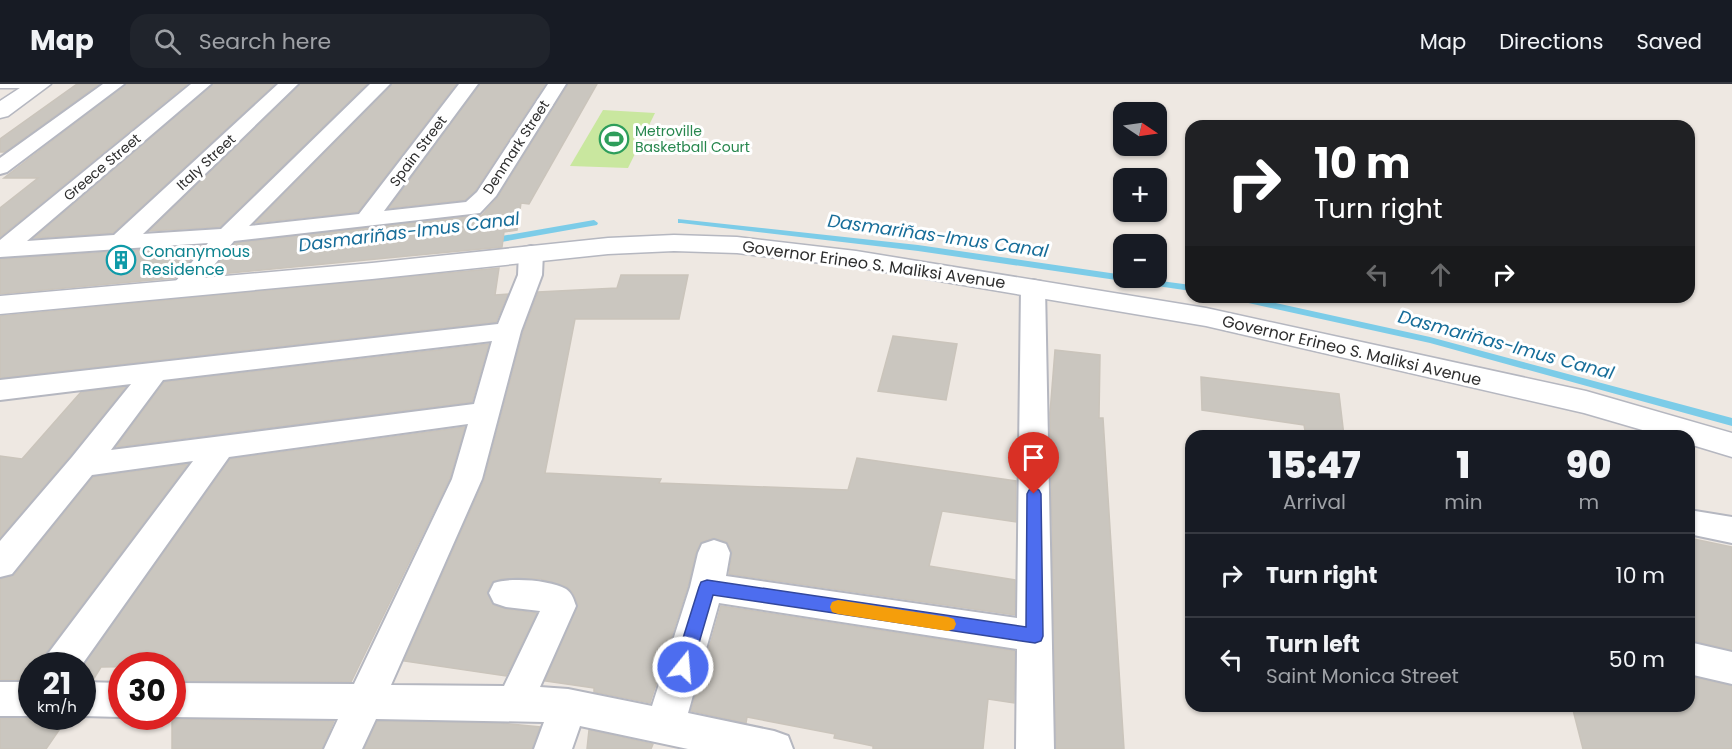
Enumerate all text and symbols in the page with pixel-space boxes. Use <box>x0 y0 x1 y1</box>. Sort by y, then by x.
search box <box>130 14 550 68</box>
text: Map <box>30 21 94 60</box>
icon: search <box>151 25 184 58</box>
text: Search here <box>199 26 331 57</box>
text: Map <box>1420 27 1466 56</box>
text: Directions <box>1499 27 1603 56</box>
text: Saved <box>1636 27 1702 56</box>
street label: Denmark Street <box>478 96 554 198</box>
north arrow <box>1113 102 1167 156</box>
map controls <box>1113 102 1167 288</box>
street label: Spain Street <box>385 111 451 191</box>
place label: Metroville Basketball Court <box>635 121 750 157</box>
sports icon: Metroville Basketball Court <box>598 123 630 155</box>
street label: Greece Street <box>59 129 145 205</box>
street label: Italy Street <box>172 129 240 195</box>
text: 10 m <box>1314 134 1411 193</box>
icon: right <box>1215 144 1293 222</box>
button: + <box>1113 168 1167 222</box>
text: Turn right <box>1314 190 1443 227</box>
water label: Dasmariñas-Imus Canal <box>297 205 521 257</box>
water label: Dasmariñas-Imus Canal <box>826 208 1051 263</box>
button: − <box>1113 234 1167 288</box>
street label: Governor Erineo S. Maliksi Avenue <box>741 235 1007 294</box>
place label: Conanymous Residence <box>142 240 250 281</box>
building icon: Conanymous Residence <box>105 244 137 276</box>
icon: left <box>1361 258 1394 291</box>
icon: ahead <box>1424 258 1457 291</box>
icon: right <box>1487 258 1520 291</box>
water label: Dasmariñas-Imus Canal <box>1395 304 1617 386</box>
street label: Governor Erineo S. Maliksi Avenue <box>1220 309 1484 392</box>
pin <box>1008 432 1059 494</box>
text: 15:47 <box>1269 440 1361 491</box>
text: 1 <box>1456 440 1470 491</box>
text: 90 <box>1566 440 1611 491</box>
icon: arrive <box>1017 441 1050 474</box>
text: Arrival <box>1283 488 1346 516</box>
text: min <box>1444 488 1482 516</box>
text: m <box>1578 488 1599 516</box>
icon: right <box>1215 559 1248 592</box>
text: Turn right <box>1266 560 1377 591</box>
text: 10 m <box>1616 560 1665 591</box>
text: Turn left <box>1266 629 1360 660</box>
position arrow <box>651 635 715 699</box>
icon: left <box>1215 643 1248 676</box>
text: 50 m <box>1609 644 1665 675</box>
speed limit sign: 30 <box>108 652 186 730</box>
text: 21 <box>43 662 71 705</box>
text: Saint Monica Street <box>1266 662 1459 690</box>
text: km/h <box>37 696 77 717</box>

